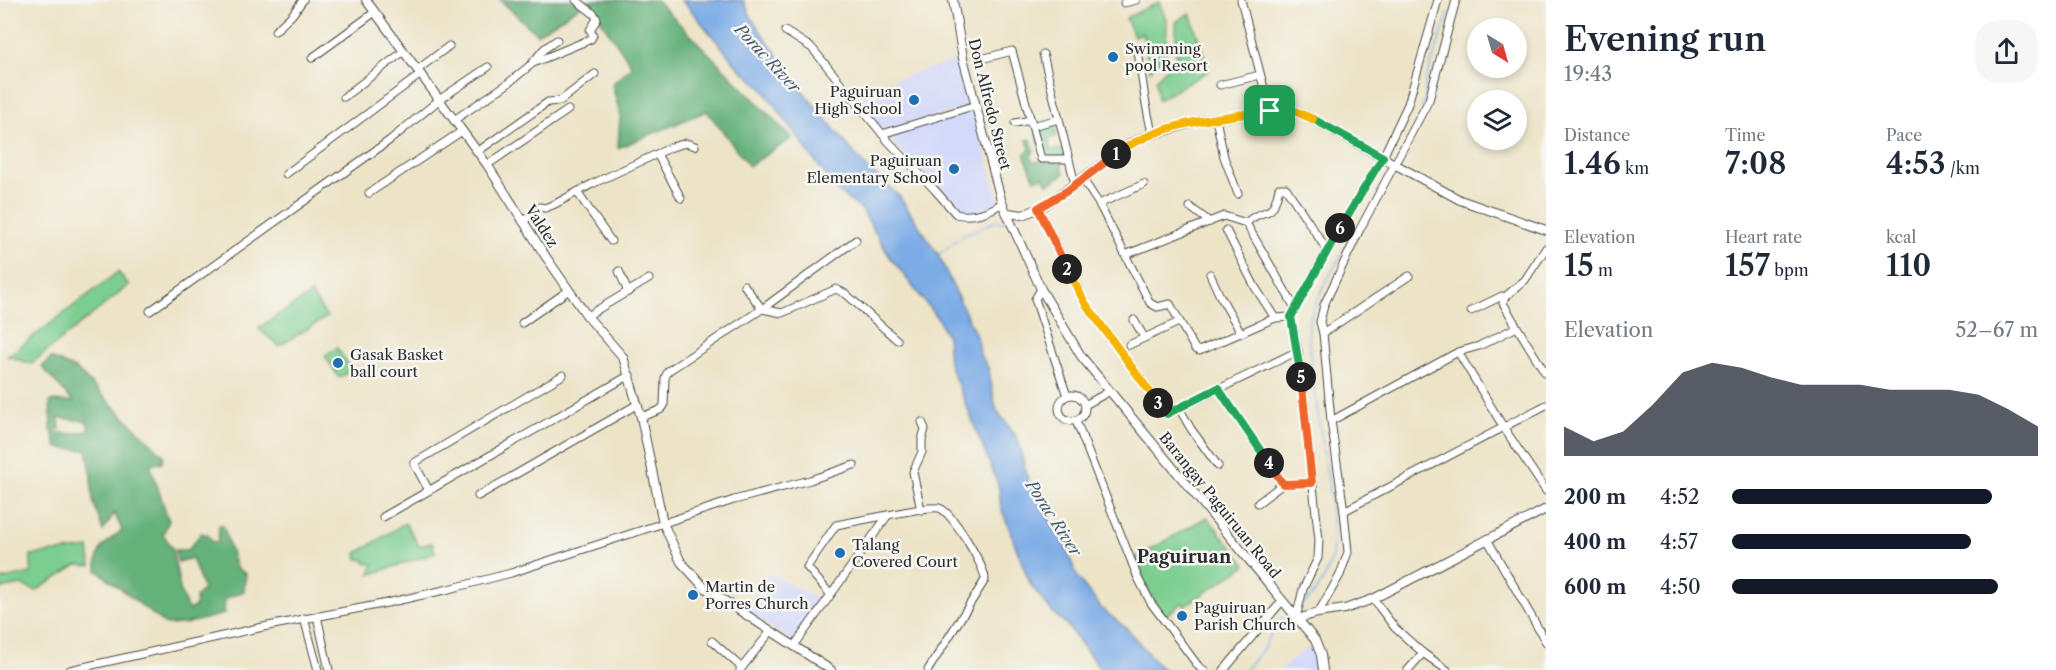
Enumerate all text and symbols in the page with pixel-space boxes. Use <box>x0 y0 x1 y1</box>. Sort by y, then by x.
water label: Porac River <box>730 18 806 98</box>
north arrow <box>1467 18 1527 78</box>
map controls <box>1467 18 1527 150</box>
text: Evening run <box>1564 19 1766 60</box>
button: share <box>1975 20 2038 83</box>
street label: Don Alfredo Street <box>965 36 1016 172</box>
place label: Swimming pool Resort <box>1125 39 1208 75</box>
marker: Swimming pool Resort <box>1106 50 1120 64</box>
text: 19:43 <box>1564 62 1612 86</box>
place label: Paguiruan High School <box>814 82 903 118</box>
pin <box>1244 85 1295 136</box>
button: layers <box>1467 90 1527 150</box>
marker: Paguiruan High School <box>907 93 921 107</box>
icon: arrive <box>1253 94 1286 127</box>
text: Distance <box>1564 125 1630 145</box>
text: Time <box>1725 125 1765 145</box>
text: Pace <box>1886 125 1922 145</box>
pin: 1 <box>1101 139 1131 169</box>
text: 1 <box>1112 144 1120 164</box>
text: 1.46 <box>1564 145 1621 182</box>
text: 7:08 <box>1725 145 1786 182</box>
text: 4:53 <box>1886 145 1946 182</box>
place label: Paguiruan Elementary School <box>807 151 943 187</box>
text: km <box>1621 158 1649 178</box>
text: /km <box>1946 158 1980 178</box>
marker: Paguiruan Elementary School <box>947 162 961 176</box>
street label: Valdez <box>521 200 563 251</box>
pin: 6 <box>1325 213 1355 243</box>
text: 6 <box>1335 218 1345 238</box>
text: Elevation <box>1564 227 1635 247</box>
text: Heart rate <box>1725 227 1802 247</box>
text: kcal <box>1886 227 1916 247</box>
text: 15 <box>1564 247 1594 284</box>
text: 157 <box>1725 247 1770 284</box>
text: 110 <box>1886 247 1931 284</box>
pin: 2 <box>1052 254 1082 284</box>
text: 2 <box>1062 259 1072 279</box>
text: m <box>1594 260 1613 280</box>
text: bpm <box>1770 260 1809 280</box>
text: Elevation <box>1564 318 1653 342</box>
text: 52–67 m <box>1956 318 2038 342</box>
place label: Gasak Basket ball court <box>350 345 444 381</box>
marker: Gasak Basket ball court <box>331 356 345 370</box>
pin: 5 <box>1286 362 1316 392</box>
text: 5 <box>1297 367 1305 387</box>
pin: 3 <box>1143 388 1173 418</box>
text: 3 <box>1153 393 1163 413</box>
street label: Barangay Paguiruan Road <box>1155 428 1285 582</box>
pin: 4 <box>1254 448 1284 478</box>
text: 4 <box>1264 453 1274 473</box>
water label: Porac River <box>1021 474 1087 561</box>
text: 200 m <box>1564 485 1626 509</box>
text: 4:52 <box>1660 485 1700 509</box>
text: 400 m <box>1564 530 1626 554</box>
text: 4:57 <box>1660 530 1698 554</box>
place label: Talang Covered Court <box>852 535 958 571</box>
marker: Talang Covered Court <box>833 546 847 560</box>
district label: Paguiruan <box>1137 546 1231 568</box>
text: 600 m <box>1564 575 1626 599</box>
text: 4:50 <box>1660 575 1701 599</box>
place label: Martin de Porres Church <box>705 577 809 613</box>
marker: Martin de Porres Church <box>686 588 700 602</box>
place label: Paguiruan Parish Church <box>1194 598 1297 634</box>
marker: Paguiruan Parish Church <box>1175 609 1189 623</box>

